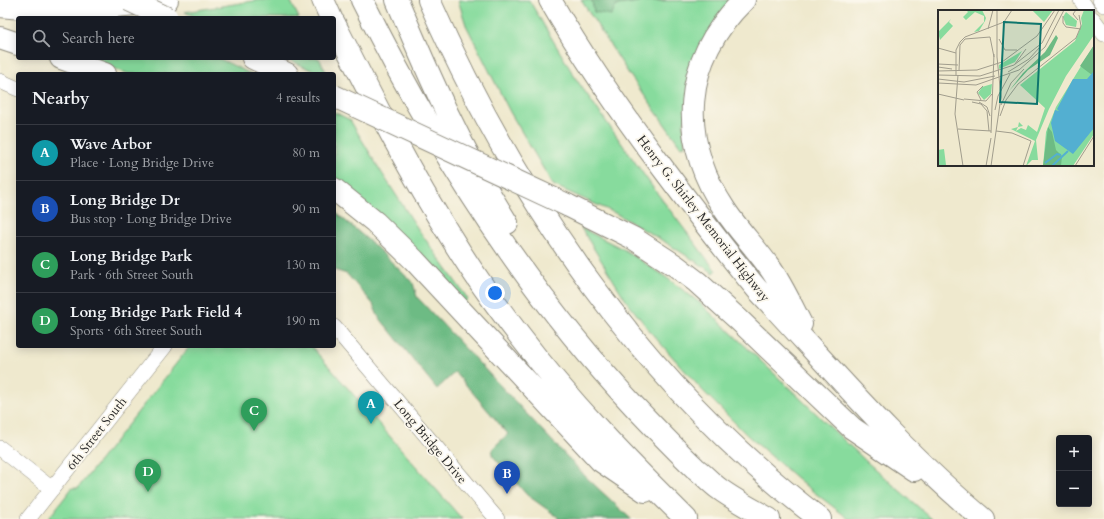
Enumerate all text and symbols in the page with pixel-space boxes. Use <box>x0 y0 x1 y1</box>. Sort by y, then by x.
inset map <box>938 10 1094 166</box>
search box <box>16 16 336 60</box>
icon: search <box>30 27 52 49</box>
text: Search here <box>62 28 135 48</box>
text: Nearby <box>32 87 89 110</box>
text: 4 results <box>276 89 320 107</box>
street label: Henry G. Shirley Memorial Highway <box>632 132 774 306</box>
text: Wave Arbor <box>70 134 152 154</box>
text: A <box>40 144 50 162</box>
text: 80 m <box>292 144 320 162</box>
text: Place · Long Bridge Drive <box>70 154 214 172</box>
text: Long Bridge Dr <box>70 190 180 210</box>
text: B <box>40 200 50 218</box>
text: 90 m <box>292 200 320 218</box>
text: Bus stop · Long Bridge Drive <box>70 210 232 228</box>
text: Long Bridge Park <box>70 246 192 266</box>
text: C <box>40 256 50 274</box>
text: 130 m <box>286 256 320 274</box>
text: Park · 6th Street South <box>70 266 193 284</box>
your location <box>485 283 505 303</box>
text: Long Bridge Park Field 4 <box>70 302 242 322</box>
text: D <box>39 312 51 330</box>
text: 190 m <box>286 312 320 330</box>
text: Sports · 6th Street South <box>70 322 202 340</box>
pin: A <box>358 391 384 424</box>
street label: 6th Street South <box>63 393 131 474</box>
street label: Long Bridge Drive <box>389 396 471 488</box>
pin: C <box>241 398 267 431</box>
map controls <box>1056 435 1092 507</box>
button: + <box>1056 435 1092 471</box>
pin: D <box>135 459 161 492</box>
pin: B <box>494 461 520 494</box>
button: − <box>1056 471 1092 507</box>

